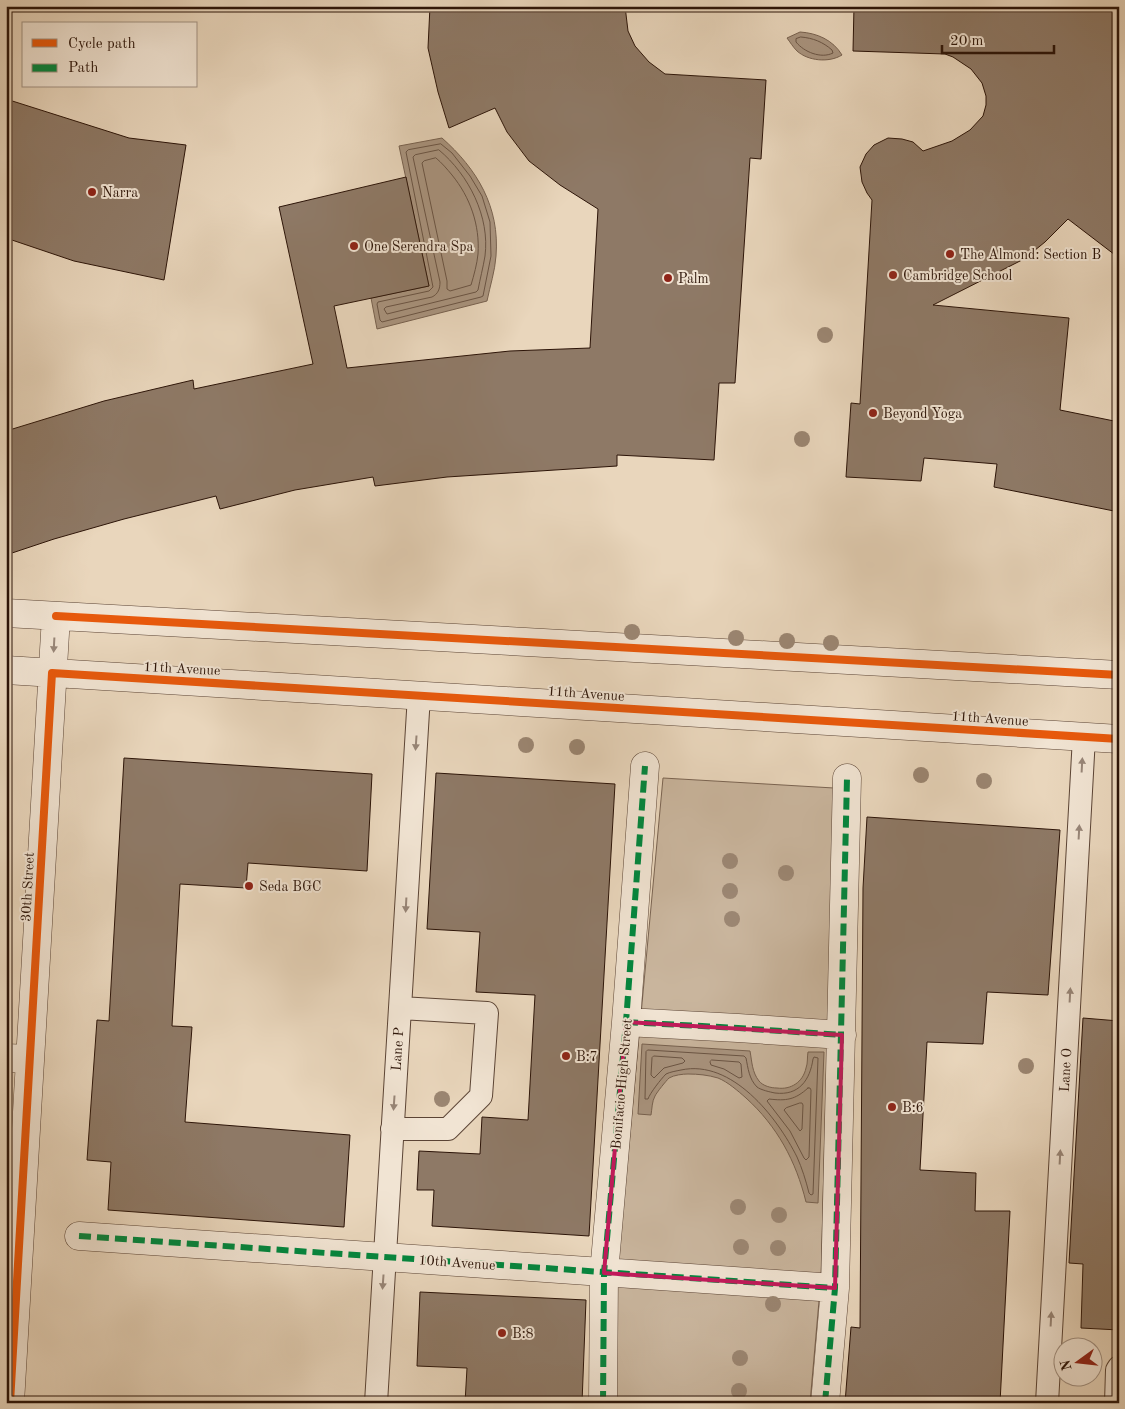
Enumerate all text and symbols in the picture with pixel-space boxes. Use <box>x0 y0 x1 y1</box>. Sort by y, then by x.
legend <box>22 22 198 88</box>
scale bar <box>942 22 1055 54</box>
text: 20 m <box>950 34 984 49</box>
text: Cycle path <box>68 37 136 52</box>
text: Path <box>68 61 98 76</box>
marker: Narra <box>86 186 98 198</box>
place label: Narra <box>102 186 138 200</box>
marker: One Serendra Spa <box>348 240 360 252</box>
place label: One Serendra Spa <box>364 240 473 254</box>
marker: The Almond: Section B <box>944 248 956 260</box>
place label: The Almond: Section B <box>960 248 1101 262</box>
marker: Cambridge School <box>887 269 899 281</box>
place label: Cambridge School <box>903 269 1013 283</box>
marker: Palm <box>662 272 674 284</box>
place label: Palm <box>678 272 709 286</box>
marker: Beyond Yoga <box>867 407 879 419</box>
place label: Beyond Yoga <box>883 407 962 421</box>
one-way arrow <box>49 637 57 653</box>
street label: 11th Avenue <box>143 660 221 678</box>
street label: 11th Avenue <box>547 684 625 704</box>
street label: 11th Avenue <box>951 709 1029 729</box>
one-way arrow <box>411 735 419 751</box>
one-way arrow <box>1079 756 1087 772</box>
one-way arrow <box>1075 824 1083 840</box>
street label: 30th Street <box>19 852 37 922</box>
marker: Seda BGC <box>243 880 255 892</box>
place label: Seda BGC <box>259 880 321 894</box>
one-way arrow <box>402 898 410 914</box>
one-way arrow <box>1066 986 1074 1002</box>
street label: Bonifacio High Street <box>609 1018 635 1150</box>
street label: Lane P <box>389 1027 407 1071</box>
street label: Lane O <box>1058 1048 1074 1092</box>
marker: B:7 <box>560 1050 572 1062</box>
place label: B:7 <box>576 1050 598 1064</box>
one-way arrow <box>389 1095 397 1111</box>
marker: B:6 <box>886 1101 898 1113</box>
place label: B:6 <box>902 1101 924 1115</box>
one-way arrow <box>1057 1149 1065 1165</box>
street label: 10th Avenue <box>418 1253 496 1273</box>
one-way arrow <box>379 1274 387 1290</box>
one-way arrow <box>1048 1311 1056 1327</box>
marker: B:8 <box>496 1327 508 1339</box>
place label: B:8 <box>512 1327 534 1341</box>
north arrow <box>1052 1336 1102 1386</box>
text: N <box>1058 1358 1075 1372</box>

